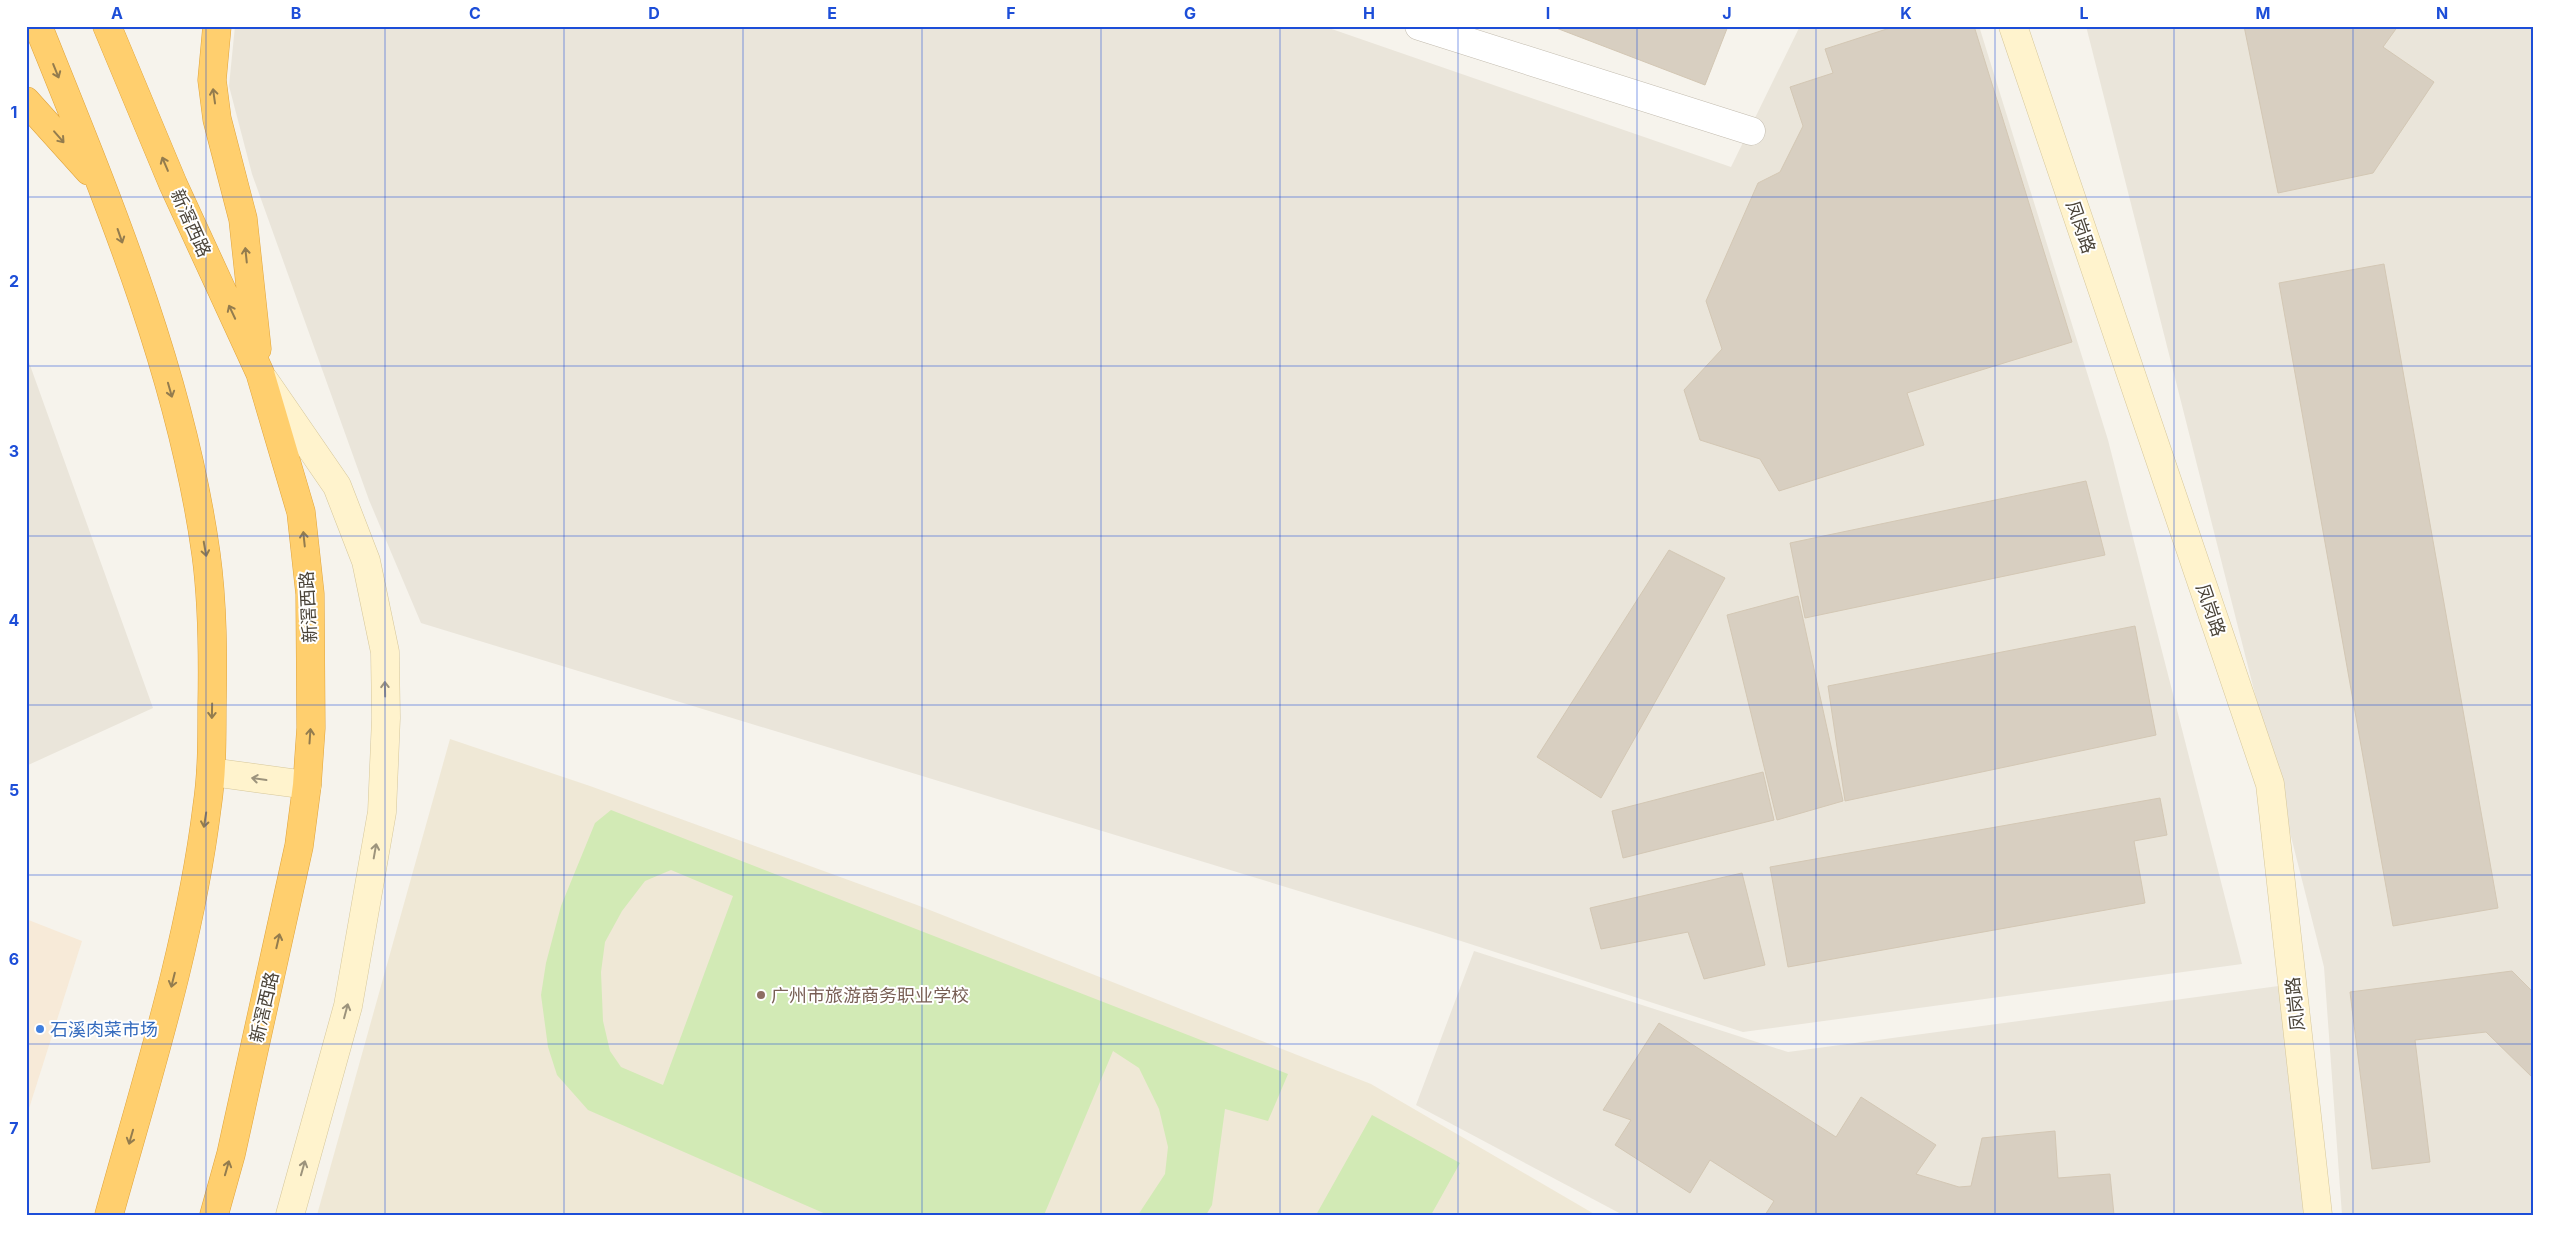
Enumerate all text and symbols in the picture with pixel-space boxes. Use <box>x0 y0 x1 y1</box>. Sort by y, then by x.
text: A <box>111 3 123 23</box>
text: B <box>291 3 301 23</box>
text: C <box>469 3 481 23</box>
text: D <box>648 3 660 23</box>
text: E <box>827 3 837 23</box>
text: F <box>1006 3 1016 23</box>
text: G <box>1184 3 1196 23</box>
text: H <box>1363 3 1375 23</box>
text: I <box>1546 3 1550 23</box>
text: J <box>1722 3 1732 23</box>
text: K <box>1900 3 1912 23</box>
text: L <box>2079 3 2089 23</box>
text: M <box>2256 3 2270 23</box>
text: N <box>2436 3 2448 23</box>
one-way arrow <box>52 63 61 79</box>
one-way arrow <box>209 88 219 104</box>
text: 1 <box>11 102 17 122</box>
one-way arrow <box>53 130 65 143</box>
one-way arrow <box>160 157 170 172</box>
street label: 新滘西路 <box>167 186 215 260</box>
street label: 凤岗路 <box>2062 198 2100 256</box>
one-way arrow <box>115 227 125 243</box>
one-way arrow <box>242 247 251 263</box>
text: 2 <box>9 271 19 291</box>
one-way arrow <box>227 305 236 320</box>
one-way arrow <box>165 382 175 398</box>
text: 3 <box>9 441 19 461</box>
one-way arrow <box>299 532 309 548</box>
one-way arrow <box>200 540 210 556</box>
street label: 新滘西路 <box>296 570 320 644</box>
street label: 凤岗路 <box>2192 581 2230 639</box>
text: 4 <box>9 610 20 630</box>
one-way arrow <box>380 682 390 698</box>
one-way arrow <box>207 702 217 719</box>
one-way arrow <box>306 729 315 745</box>
one-way arrow <box>251 773 267 783</box>
text: 5 <box>9 780 19 800</box>
one-way arrow <box>200 812 210 828</box>
one-way arrow <box>370 844 380 860</box>
one-way arrow <box>274 934 283 950</box>
text: 6 <box>9 949 19 969</box>
street label: 新滘西路 <box>246 970 282 1044</box>
one-way arrow <box>167 971 177 987</box>
street label: 凤岗路 <box>2282 976 2308 1032</box>
place label: 广州市旅游商务职业学校 <box>771 985 969 1006</box>
marker: 广州市旅游商务职业学校 <box>755 989 767 1001</box>
one-way arrow <box>342 1004 352 1020</box>
place label: 石溪肉菜市场 <box>50 1019 158 1040</box>
marker: 石溪肉菜市场 <box>34 1023 46 1035</box>
text: 7 <box>9 1118 19 1138</box>
one-way arrow <box>125 1128 135 1144</box>
one-way arrow <box>223 1160 232 1176</box>
one-way arrow <box>299 1160 308 1176</box>

